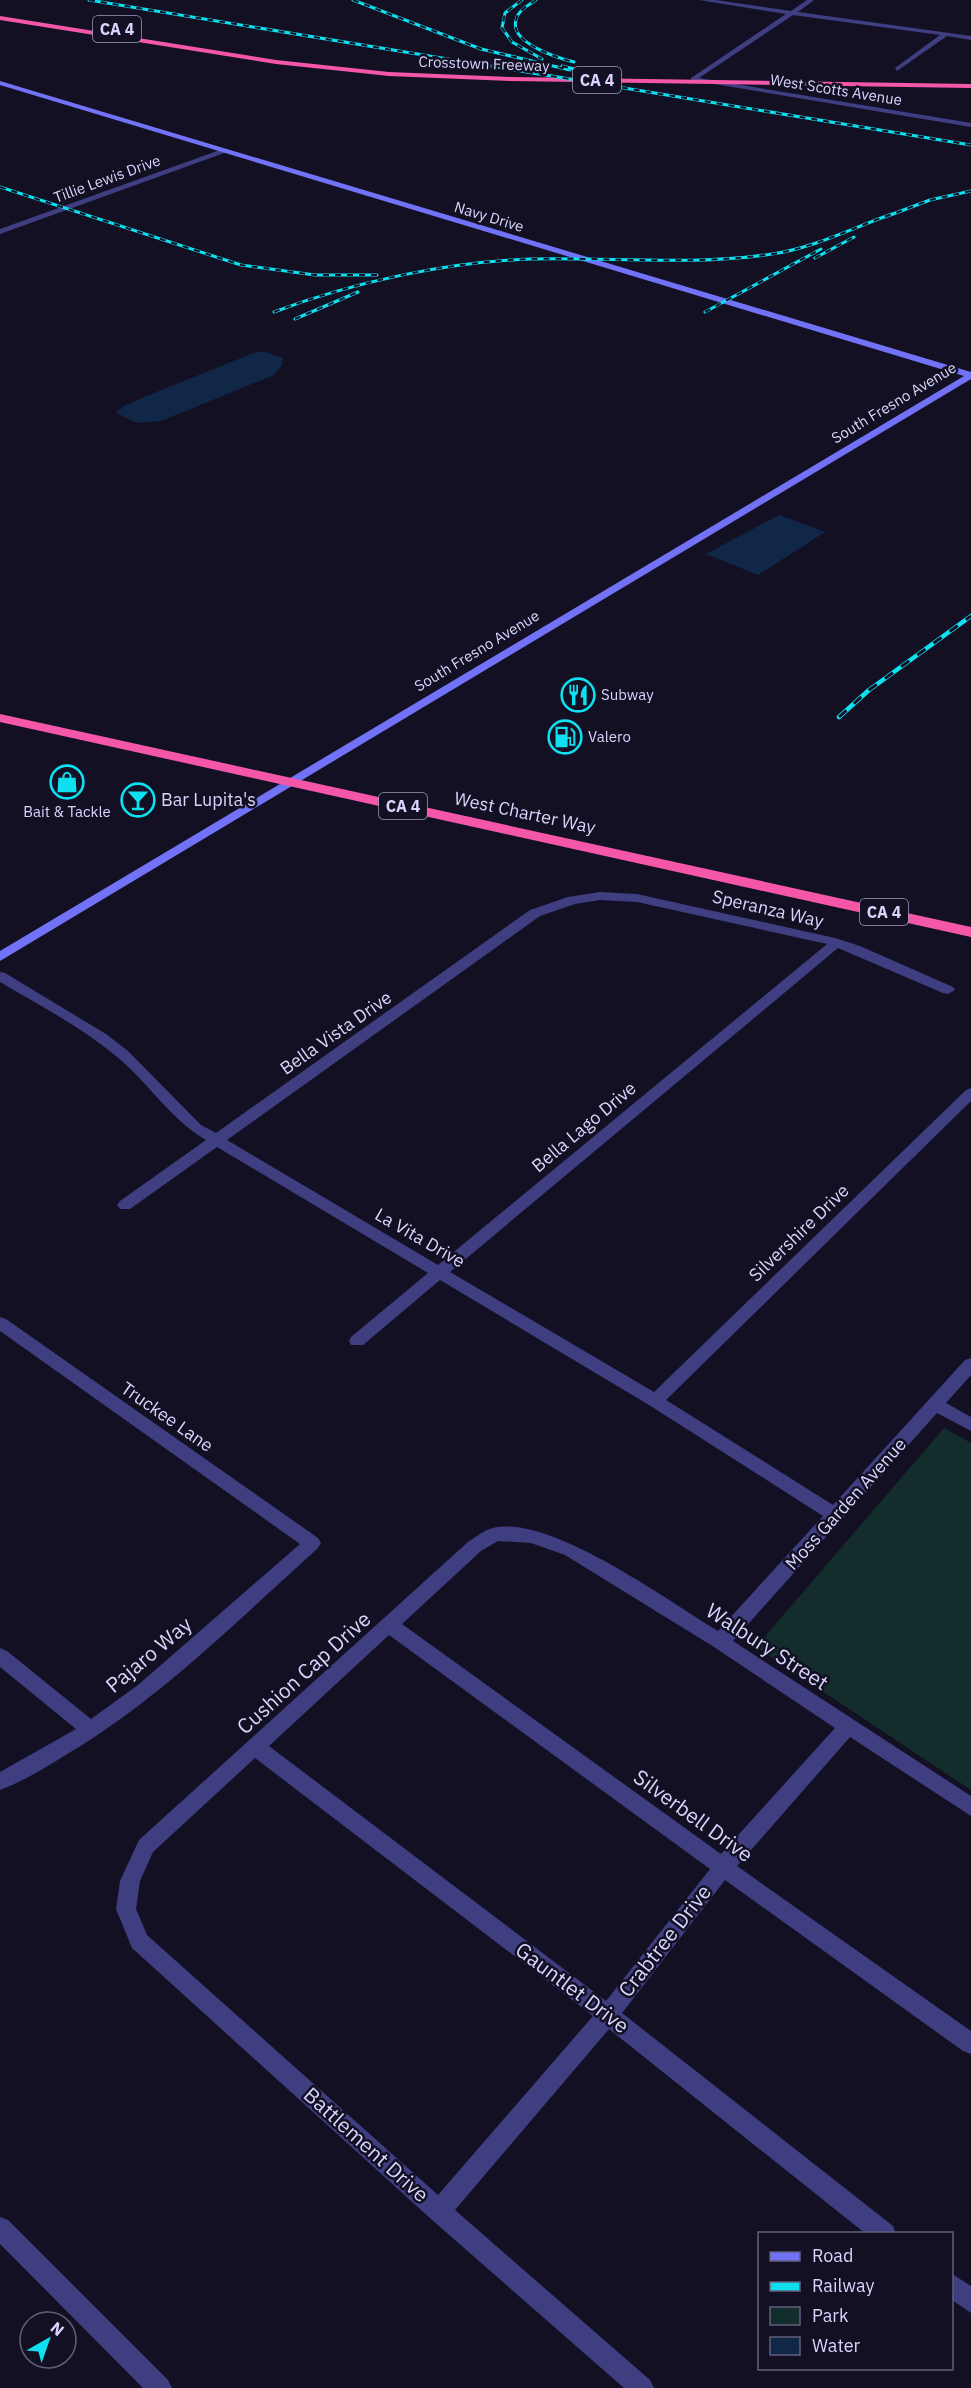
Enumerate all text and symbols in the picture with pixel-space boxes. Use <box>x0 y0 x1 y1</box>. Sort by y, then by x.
road number: CA 4 <box>93 16 141 42</box>
street label: Crosstown Freeway <box>418 52 551 75</box>
road number: CA 4 <box>573 67 621 93</box>
street label: West Scotts Avenue <box>769 70 903 109</box>
street label: Tillie Lewis Drive <box>51 150 163 207</box>
street label: Navy Drive <box>452 197 526 236</box>
street label: South Fresno Avenue <box>828 358 960 447</box>
street label: South Fresno Avenue <box>411 606 543 695</box>
restaurant icon: Subway <box>560 677 596 713</box>
place label: Subway <box>601 685 654 704</box>
fuel station icon: Valero <box>547 719 583 755</box>
place label: Valero <box>588 727 631 746</box>
shop icon: Bait & Tackle <box>49 764 85 800</box>
bar icon: Bar Lupita's <box>120 782 156 818</box>
street label: West Charter Way <box>452 786 598 839</box>
place label: Bar Lupita's <box>161 788 256 811</box>
road number: CA 4 <box>379 793 427 819</box>
place label: Bait & Tackle <box>23 802 111 821</box>
street label: Speranza Way <box>710 885 826 933</box>
road number: CA 4 <box>860 899 908 925</box>
street label: Bella Vista Drive <box>275 985 396 1080</box>
street label: Bella Lago Drive <box>527 1076 641 1177</box>
street label: Silvershire Drive <box>744 1179 854 1286</box>
street label: La Vita Drive <box>371 1203 470 1273</box>
street label: Truckee Lane <box>117 1376 218 1457</box>
street label: Moss Garden Avenue <box>780 1433 911 1574</box>
street label: Walbury Street <box>701 1596 834 1696</box>
street label: Cushion Cap Drive <box>230 1605 376 1740</box>
street label: Pajaro Way <box>99 1610 198 1699</box>
street label: Silverbell Drive <box>628 1762 759 1868</box>
street label: Crabtree Drive <box>611 1878 717 2002</box>
street label: Gauntlet Drive <box>510 1935 635 2039</box>
street label: Battlement Drive <box>298 2080 435 2208</box>
legend <box>758 2232 953 2370</box>
text: Road <box>812 2244 853 2267</box>
text: Railway <box>812 2274 874 2297</box>
text: Park <box>812 2304 849 2327</box>
north arrow <box>18 2310 78 2370</box>
text: N <box>47 2317 69 2340</box>
text: Water <box>812 2334 861 2357</box>

